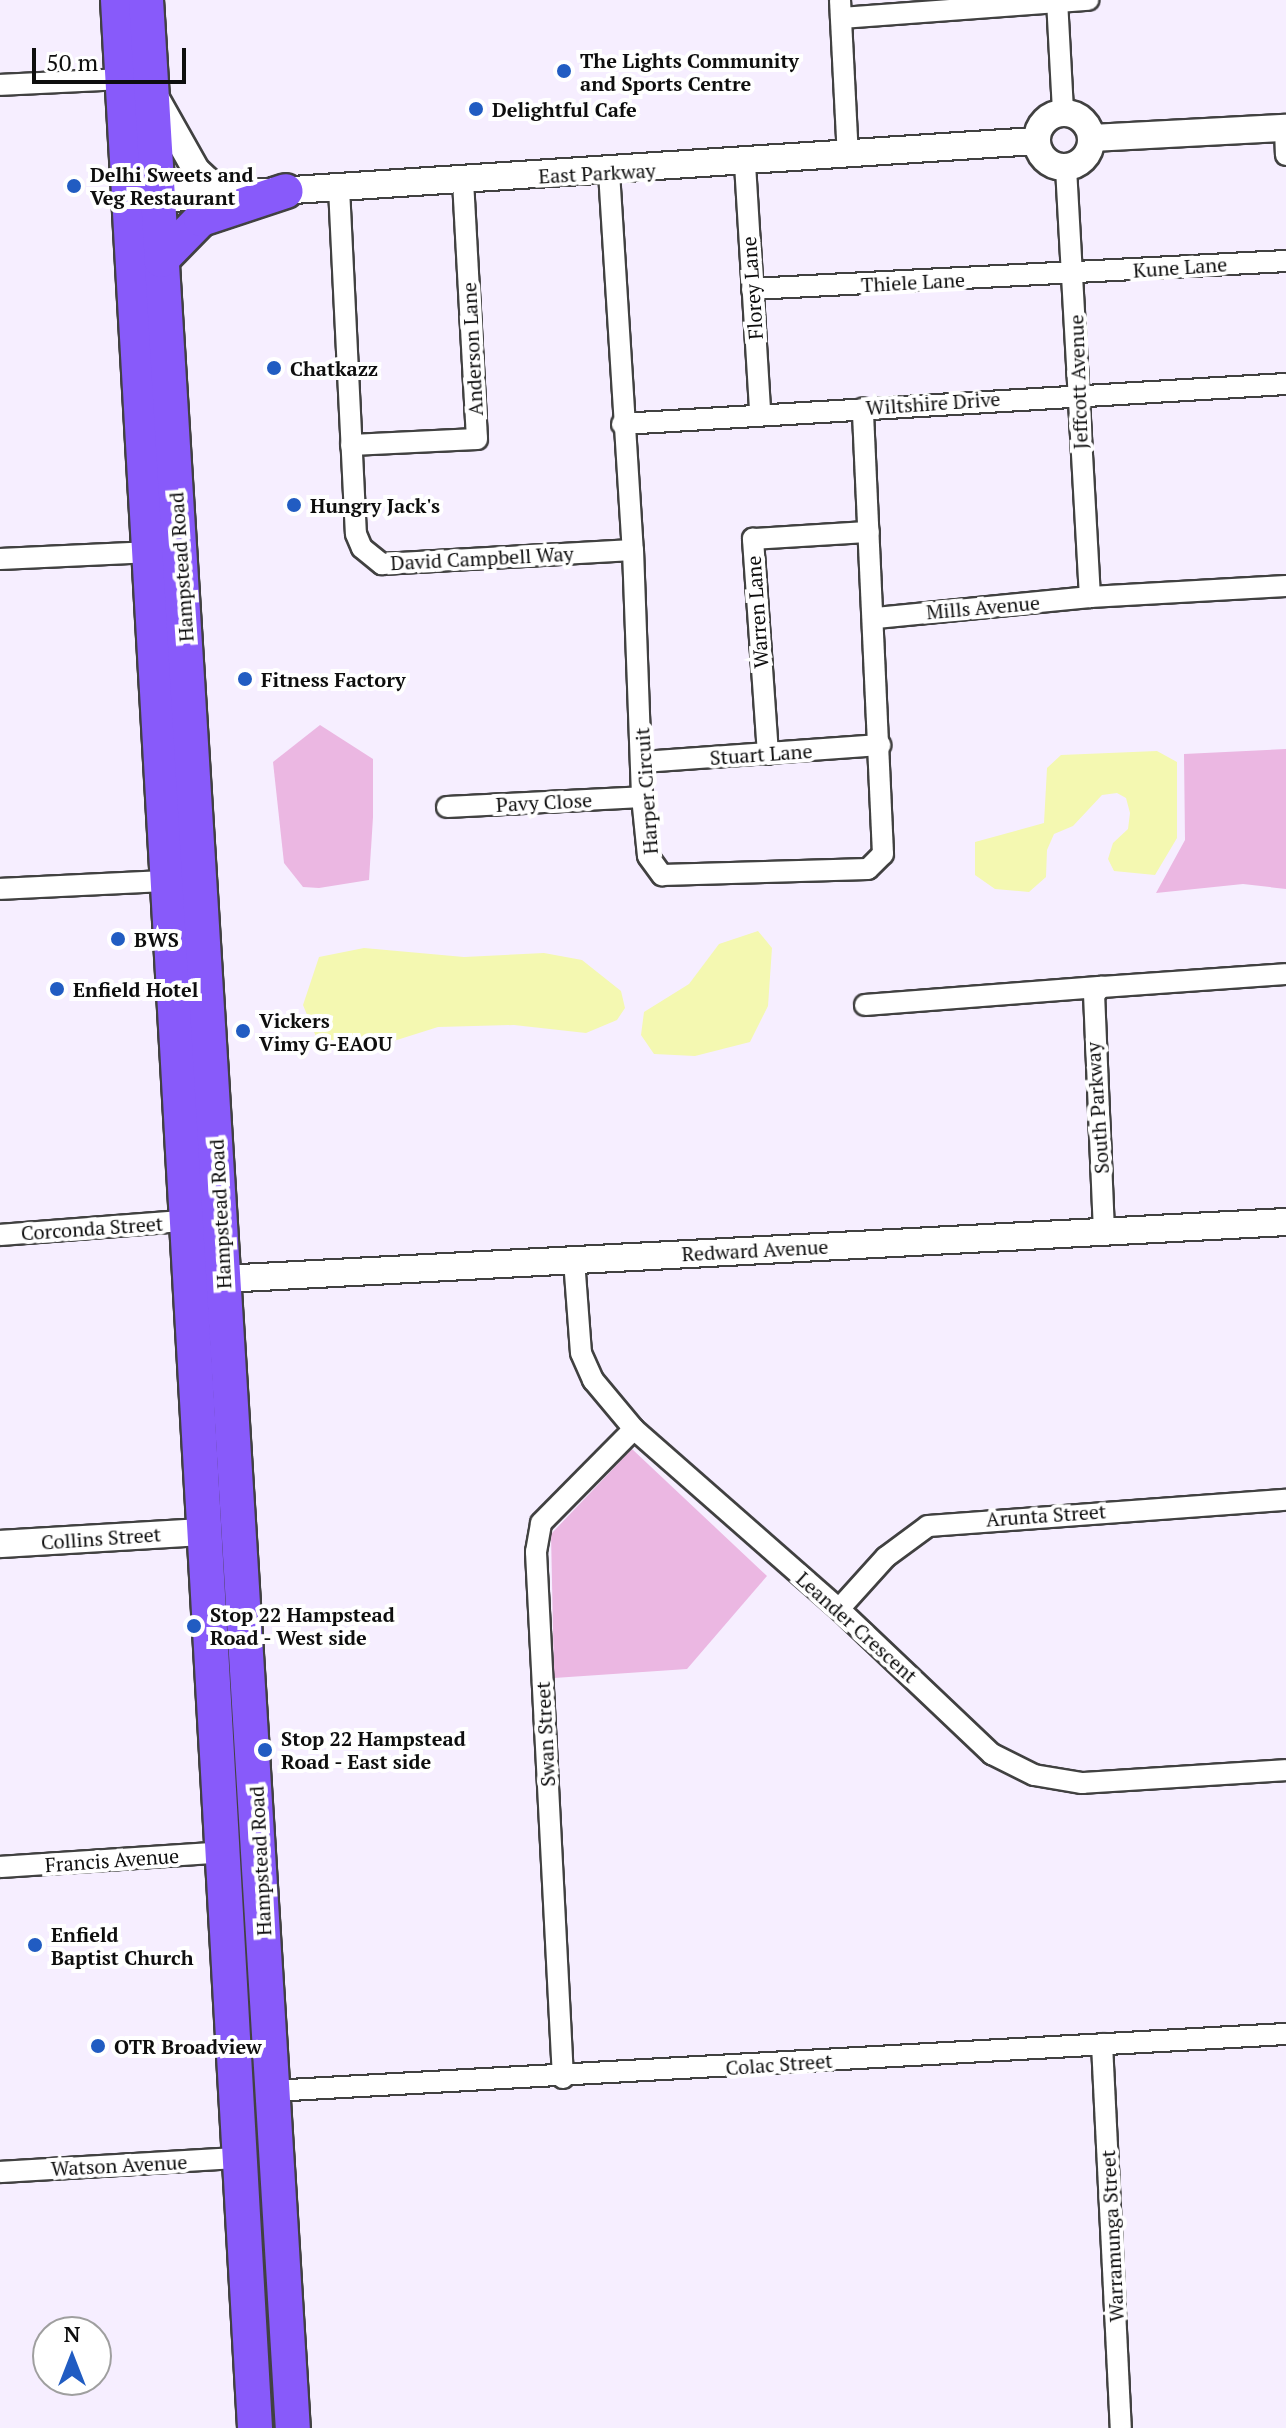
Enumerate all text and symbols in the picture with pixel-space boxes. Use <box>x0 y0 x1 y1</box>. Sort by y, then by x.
scale bar <box>36 32 190 82</box>
text: 50 m <box>46 46 98 78</box>
place label: The Lights Community and Sports Centre <box>580 48 799 95</box>
marker: The Lights Community and Sports Centre <box>555 62 573 80</box>
place label: Delightful Cafe <box>492 97 637 121</box>
marker: Delightful Cafe <box>467 100 485 118</box>
street label: East Parkway <box>538 158 656 188</box>
place label: Delhi Sweets and Veg Restaurant <box>90 162 253 209</box>
marker: Delhi Sweets and Veg Restaurant <box>65 177 83 195</box>
street label: Florey Lane <box>736 236 768 340</box>
street label: Kune Lane <box>1132 252 1228 282</box>
street label: Thiele Lane <box>860 267 966 297</box>
street label: Anderson Lane <box>457 282 487 416</box>
street label: Jeffcott Avenue <box>1064 314 1092 450</box>
place label: Chatkazz <box>290 356 378 380</box>
marker: Chatkazz <box>265 359 283 377</box>
street label: Wiltshire Drive <box>865 386 1001 420</box>
street label: Hampstead Road <box>164 491 198 643</box>
place label: Hungry Jack's <box>310 493 440 517</box>
marker: Hungry Jack's <box>285 496 303 514</box>
street label: David Campbell Way <box>390 541 574 575</box>
street label: Warren Lane <box>741 555 773 669</box>
street label: Mills Avenue <box>925 590 1041 624</box>
place label: Fitness Factory <box>261 667 406 691</box>
marker: Fitness Factory <box>236 670 254 688</box>
street label: Harper Circuit <box>630 727 662 855</box>
street label: Stuart Lane <box>709 738 813 770</box>
street label: Pavy Close <box>495 787 593 817</box>
place label: BWS <box>134 927 179 951</box>
marker: BWS <box>109 930 127 948</box>
place label: Enfield Hotel <box>73 977 198 1001</box>
marker: Enfield Hotel <box>48 980 66 998</box>
place label: Vickers Vimy G-EAOU <box>259 1008 392 1055</box>
marker: Vickers Vimy G-EAOU <box>234 1022 252 1040</box>
street label: South Parkway <box>1080 1041 1114 1175</box>
street label: Hampstead Road <box>204 1138 236 1290</box>
street label: Corconda Street <box>20 1211 164 1245</box>
street label: Redward Avenue <box>681 1234 829 1266</box>
street label: Arunta Street <box>985 1499 1107 1531</box>
street label: Collins Street <box>40 1522 162 1554</box>
street label: Leander Crescent <box>792 1566 922 1688</box>
place label: Stop 22 Hampstead Road - West side <box>210 1602 395 1649</box>
marker: Stop 22 Hampstead Road - West side <box>185 1617 203 1635</box>
street label: Swan Street <box>530 1681 560 1787</box>
place label: Stop 22 Hampstead Road - East side <box>281 1726 466 1773</box>
marker: Stop 22 Hampstead Road - East side <box>256 1741 274 1759</box>
street label: Hampstead Road <box>244 1785 276 1937</box>
street label: Francis Avenue <box>44 1843 180 1877</box>
place label: Enfield Baptist Church <box>51 1922 194 1969</box>
marker: Enfield Baptist Church <box>26 1936 44 1954</box>
place label: OTR Broadview <box>114 2034 262 2058</box>
marker: OTR Broadview <box>89 2037 107 2055</box>
street label: Colac Street <box>725 2048 833 2080</box>
street label: Watson Avenue <box>50 2149 188 2181</box>
street label: Warramunga Street <box>1096 2149 1128 2323</box>
north arrow <box>32 2316 112 2396</box>
text: N <box>64 2319 80 2348</box>

